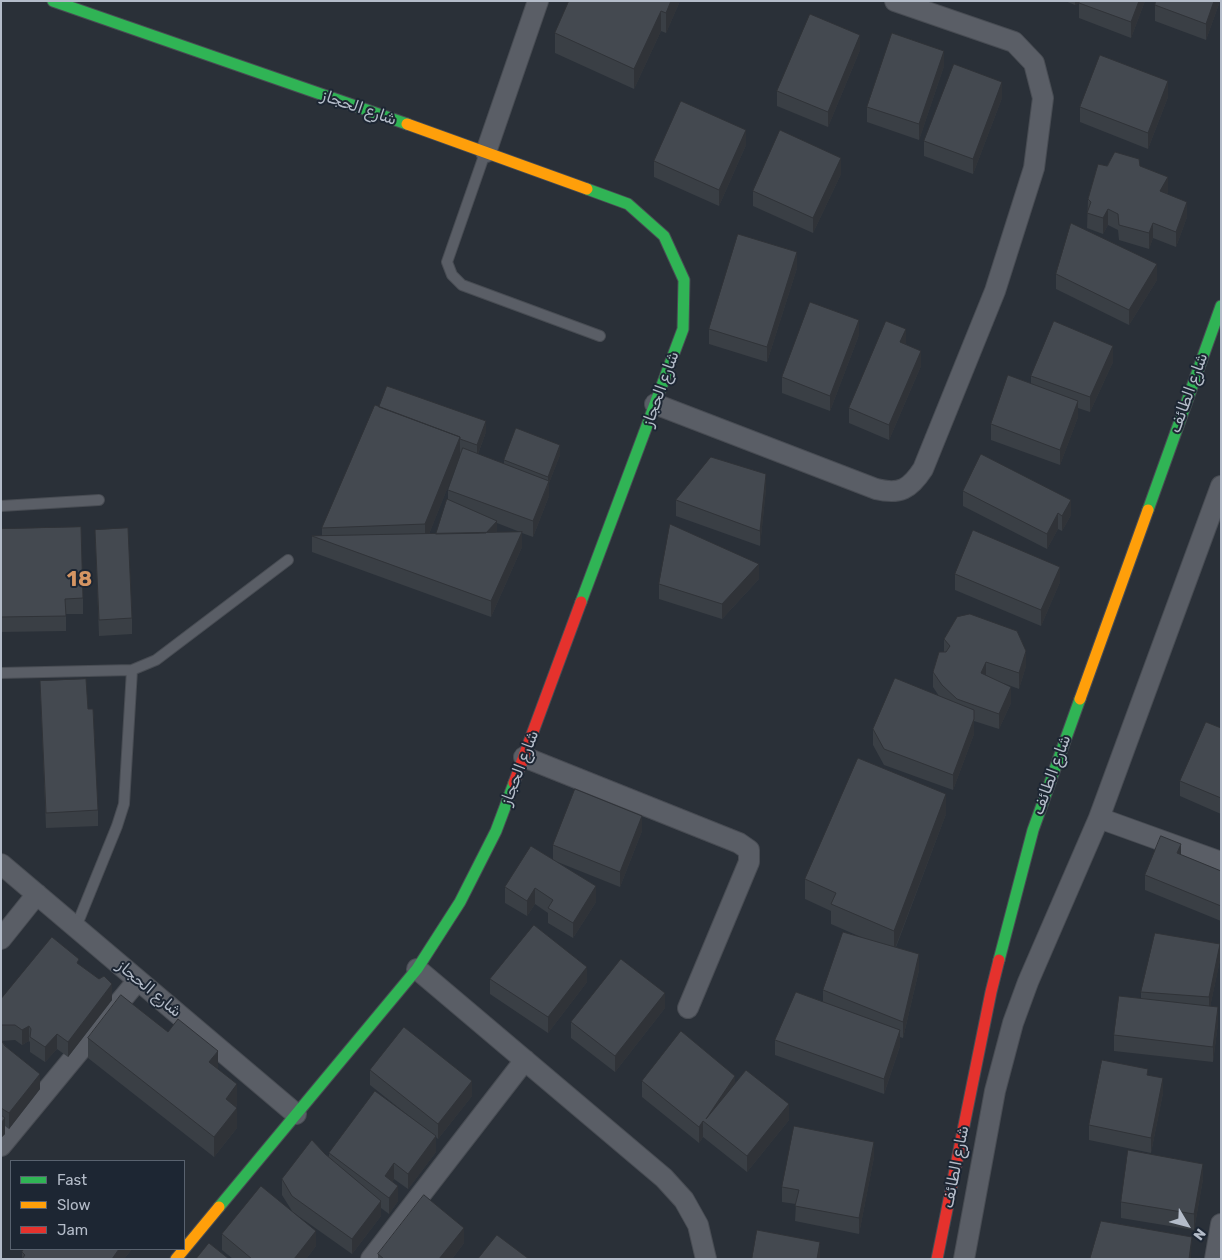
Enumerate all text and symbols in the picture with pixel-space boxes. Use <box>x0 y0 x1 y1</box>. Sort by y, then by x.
street label: شارع الحجاز <box>319 86 399 130</box>
street label: شارع الحجاز <box>639 349 683 429</box>
street label: شارع الطائف <box>1166 350 1212 436</box>
district label: 18 <box>66 567 94 593</box>
street label: شارع الحجاز <box>497 728 543 808</box>
street label: شارع الطائف <box>1029 732 1075 818</box>
street label: شارع الحجاز <box>113 956 185 1022</box>
street label: شارع الطائف <box>939 1124 973 1210</box>
legend <box>10 1160 185 1250</box>
text: Fast <box>57 1171 87 1189</box>
text: Slow <box>57 1196 90 1214</box>
north arrow <box>1162 1200 1212 1250</box>
text: Jam <box>57 1221 88 1239</box>
text: N <box>1190 1225 1209 1243</box>

